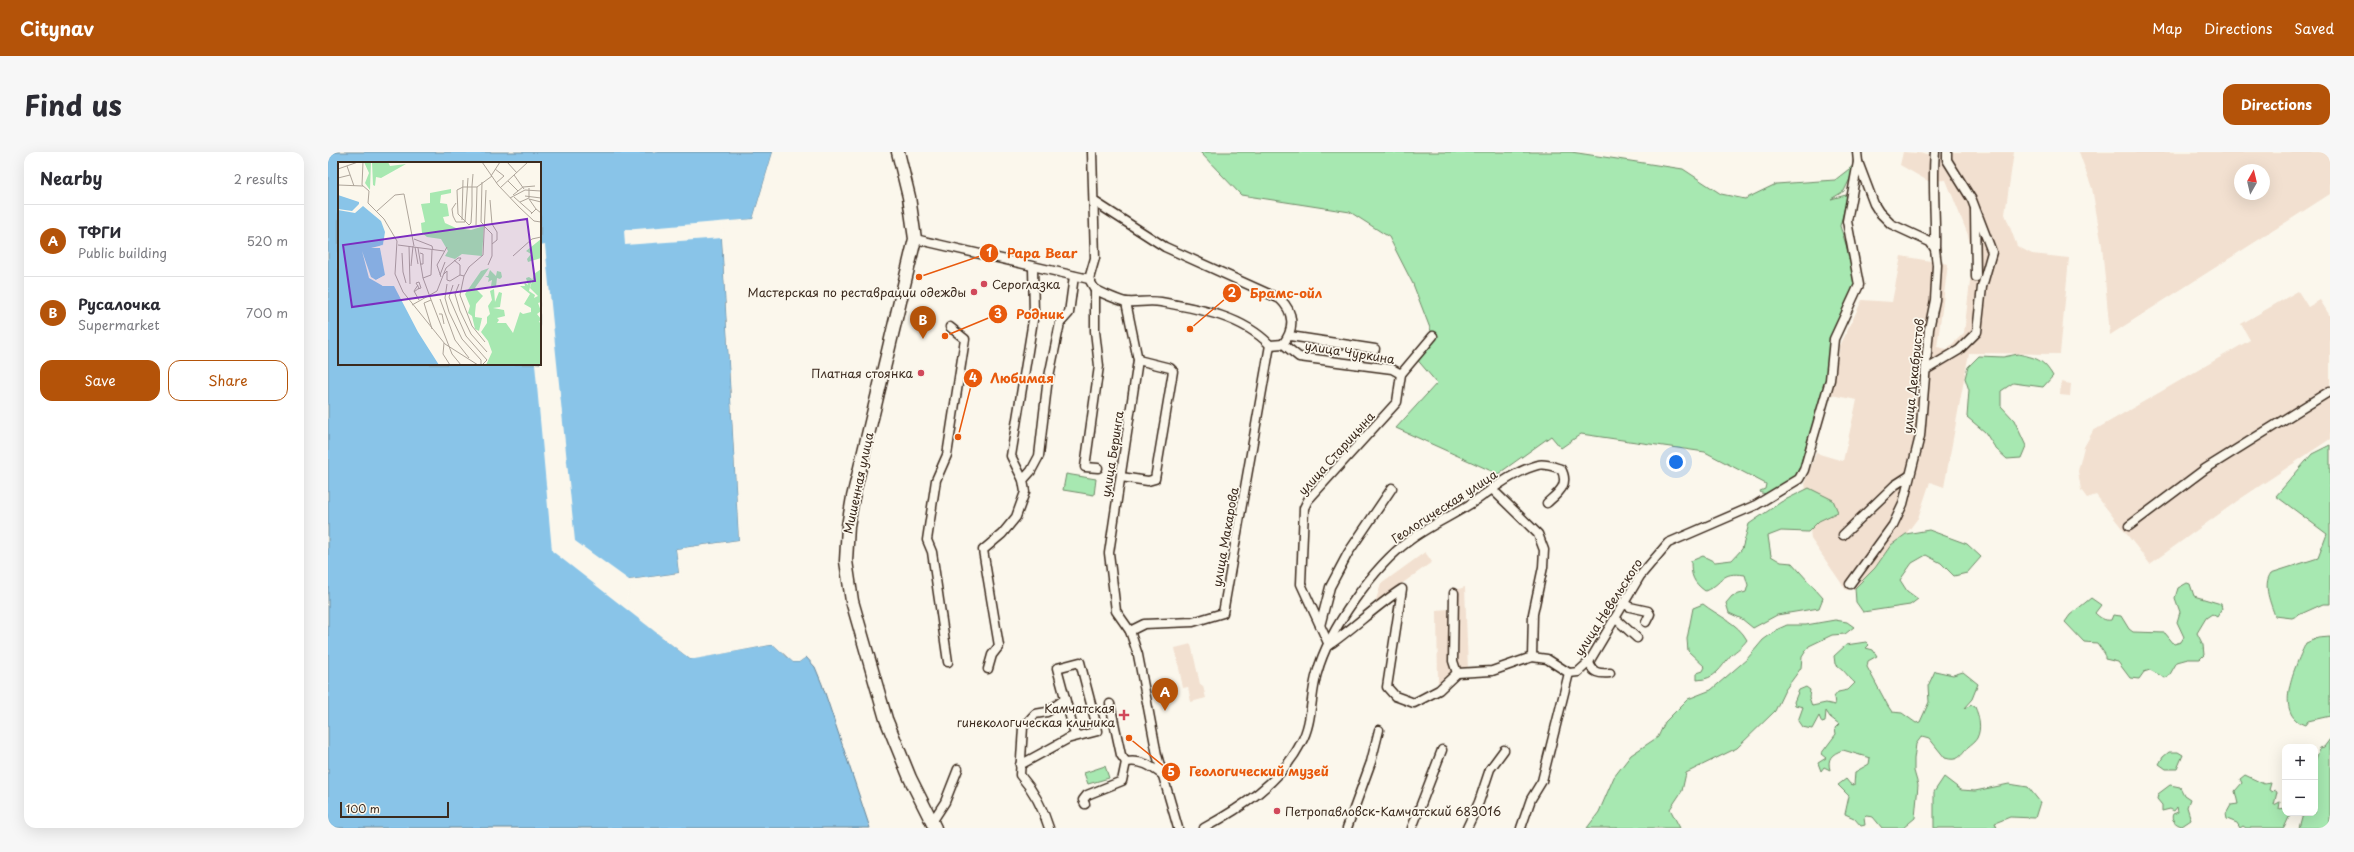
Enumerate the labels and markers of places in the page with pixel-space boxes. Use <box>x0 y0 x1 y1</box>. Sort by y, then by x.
callout: Papa Bear <box>979 241 1085 266</box>
place label: Сероглазка <box>992 275 1061 293</box>
marker: Сероглазка <box>979 279 989 289</box>
callout: Брамс-ойл <box>1222 281 1330 306</box>
place label: Мастерская по реставрации одежды <box>748 283 966 301</box>
marker: Мастерская по реставрации одежды <box>969 287 979 297</box>
callout: Родник <box>988 302 1072 327</box>
pin: B <box>910 306 936 339</box>
place label: Платная стоянка <box>811 364 914 382</box>
callout: Любимая <box>963 366 1062 391</box>
marker: Платная стоянка <box>916 368 926 378</box>
pin: A <box>1152 678 1178 711</box>
place label: Камчатская гинекологическая клиника <box>957 699 1115 731</box>
marker: Камчатская гинекологическая клиника <box>1118 709 1130 721</box>
callout: Геологический музей <box>1161 759 1337 784</box>
place label: Петропавловск-Камчатский 683016 <box>1285 802 1501 820</box>
marker: Петропавловск-Камчатский 683016 <box>1272 806 1282 816</box>

